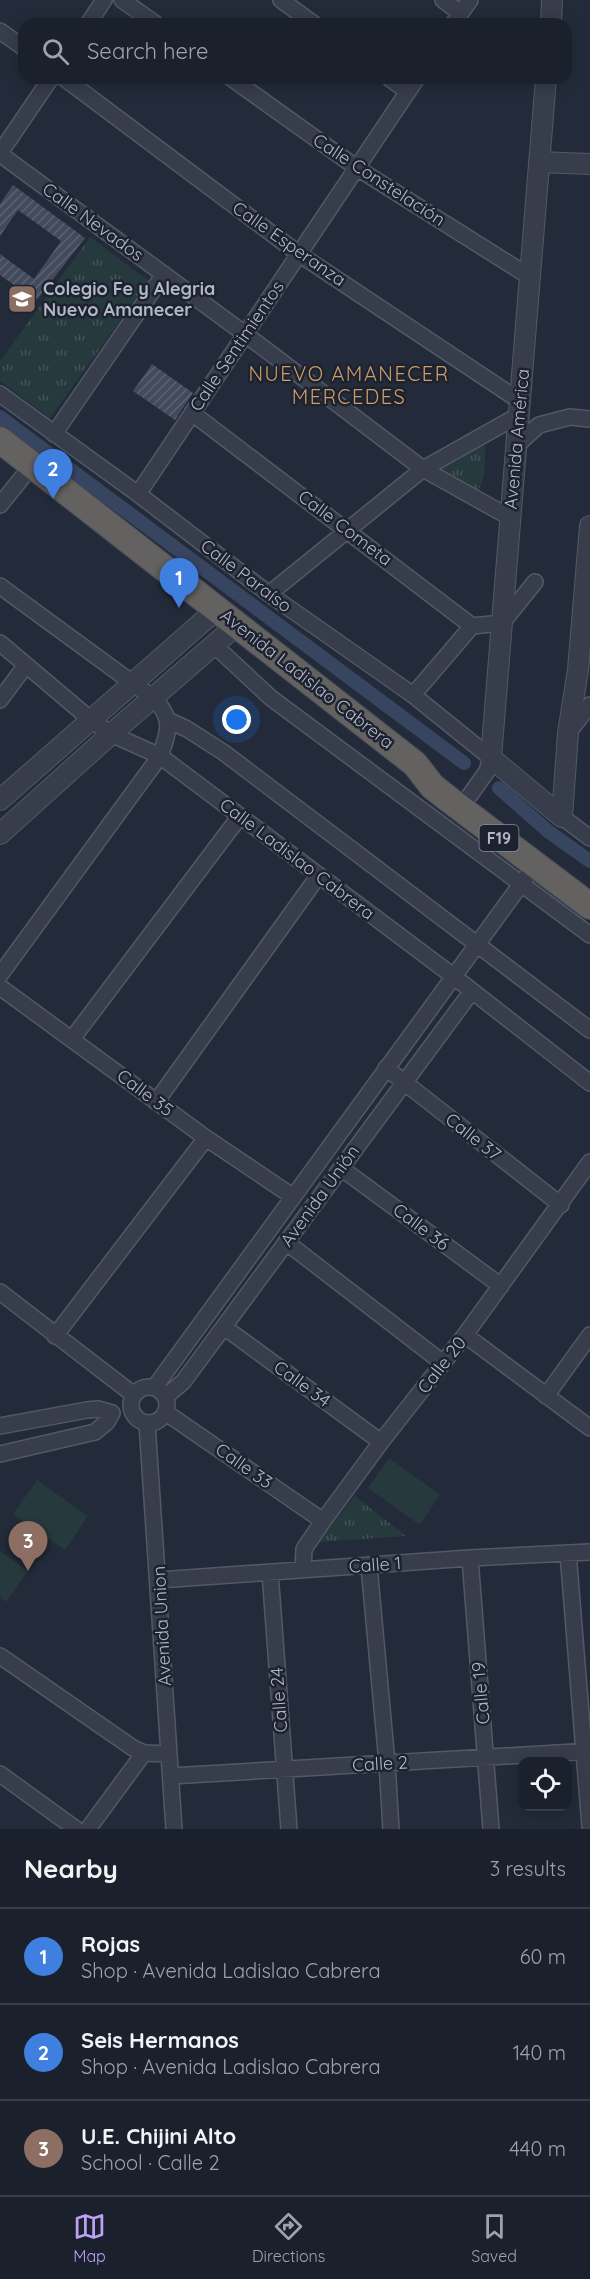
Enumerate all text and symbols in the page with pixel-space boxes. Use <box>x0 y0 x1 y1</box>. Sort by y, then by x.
search box <box>18 18 572 84</box>
icon: search <box>39 35 72 68</box>
text: Search here <box>87 37 208 65</box>
street label: Calle Constelación <box>309 128 450 231</box>
street label: Calle Nevados <box>38 177 148 266</box>
street label: Calle Esperanza <box>228 196 350 291</box>
street label: Calle Sentimientos <box>184 276 289 415</box>
place label: Colegio Fe y Alegria Nuevo Amanecer <box>43 277 215 321</box>
school or university icon: Colegio Fe y Alegria Nuevo Amanecer <box>6 283 38 315</box>
district label: NUEVO AMANECER MERCEDES <box>248 361 450 409</box>
street label: Avenida América <box>499 368 534 510</box>
pin: 2 <box>34 450 72 499</box>
street label: Calle Cometa <box>294 485 397 571</box>
street label: Calle Paraíso <box>196 534 296 617</box>
pin: 1 <box>160 558 198 608</box>
street label: Avenida Ladislao Cabrera <box>216 604 399 754</box>
your location <box>222 705 251 734</box>
street label: Calle Ladislao Cabrera <box>215 793 379 924</box>
road number: F19 <box>480 825 518 851</box>
street label: Calle 35 <box>112 1064 178 1121</box>
street label: Calle 37 <box>441 1108 506 1166</box>
street label: Avenida Unión <box>275 1140 364 1251</box>
street label: Calle 36 <box>388 1198 454 1256</box>
street label: Calle 20 <box>412 1331 471 1398</box>
street label: Calle 34 <box>269 1355 335 1412</box>
street label: Calle 33 <box>211 1438 277 1494</box>
pin: 3 <box>9 1522 48 1571</box>
street label: Calle 1 <box>348 1551 402 1578</box>
street label: Avenida Union <box>147 1565 176 1687</box>
street label: Calle 19 <box>466 1661 495 1725</box>
street label: Calle 24 <box>265 1667 292 1733</box>
street label: Calle 2 <box>351 1751 408 1776</box>
map controls <box>518 1757 572 1811</box>
button: locate <box>518 1757 572 1811</box>
text: Nearby <box>24 1852 118 1885</box>
text: 3 results <box>490 1856 566 1881</box>
text: Rojas <box>81 1930 140 1958</box>
text: 1 <box>40 1944 47 1969</box>
text: 60 m <box>520 1944 566 1969</box>
text: Shop · Avenida Ladislao Cabrera <box>81 1958 381 1983</box>
text: Seis Hermanos <box>81 2026 239 2054</box>
text: 2 <box>38 2040 49 2065</box>
text: 140 m <box>513 2040 566 2065</box>
text: Shop · Avenida Ladislao Cabrera <box>81 2054 381 2079</box>
text: U.E. Chijini Alto <box>81 2122 236 2150</box>
text: 3 <box>38 2136 49 2161</box>
text: 440 m <box>509 2136 566 2161</box>
text: School · Calle 2 <box>81 2150 220 2175</box>
tab: Map <box>73 2210 106 2266</box>
tab: Directions <box>252 2210 325 2266</box>
tab: Saved <box>471 2210 517 2266</box>

